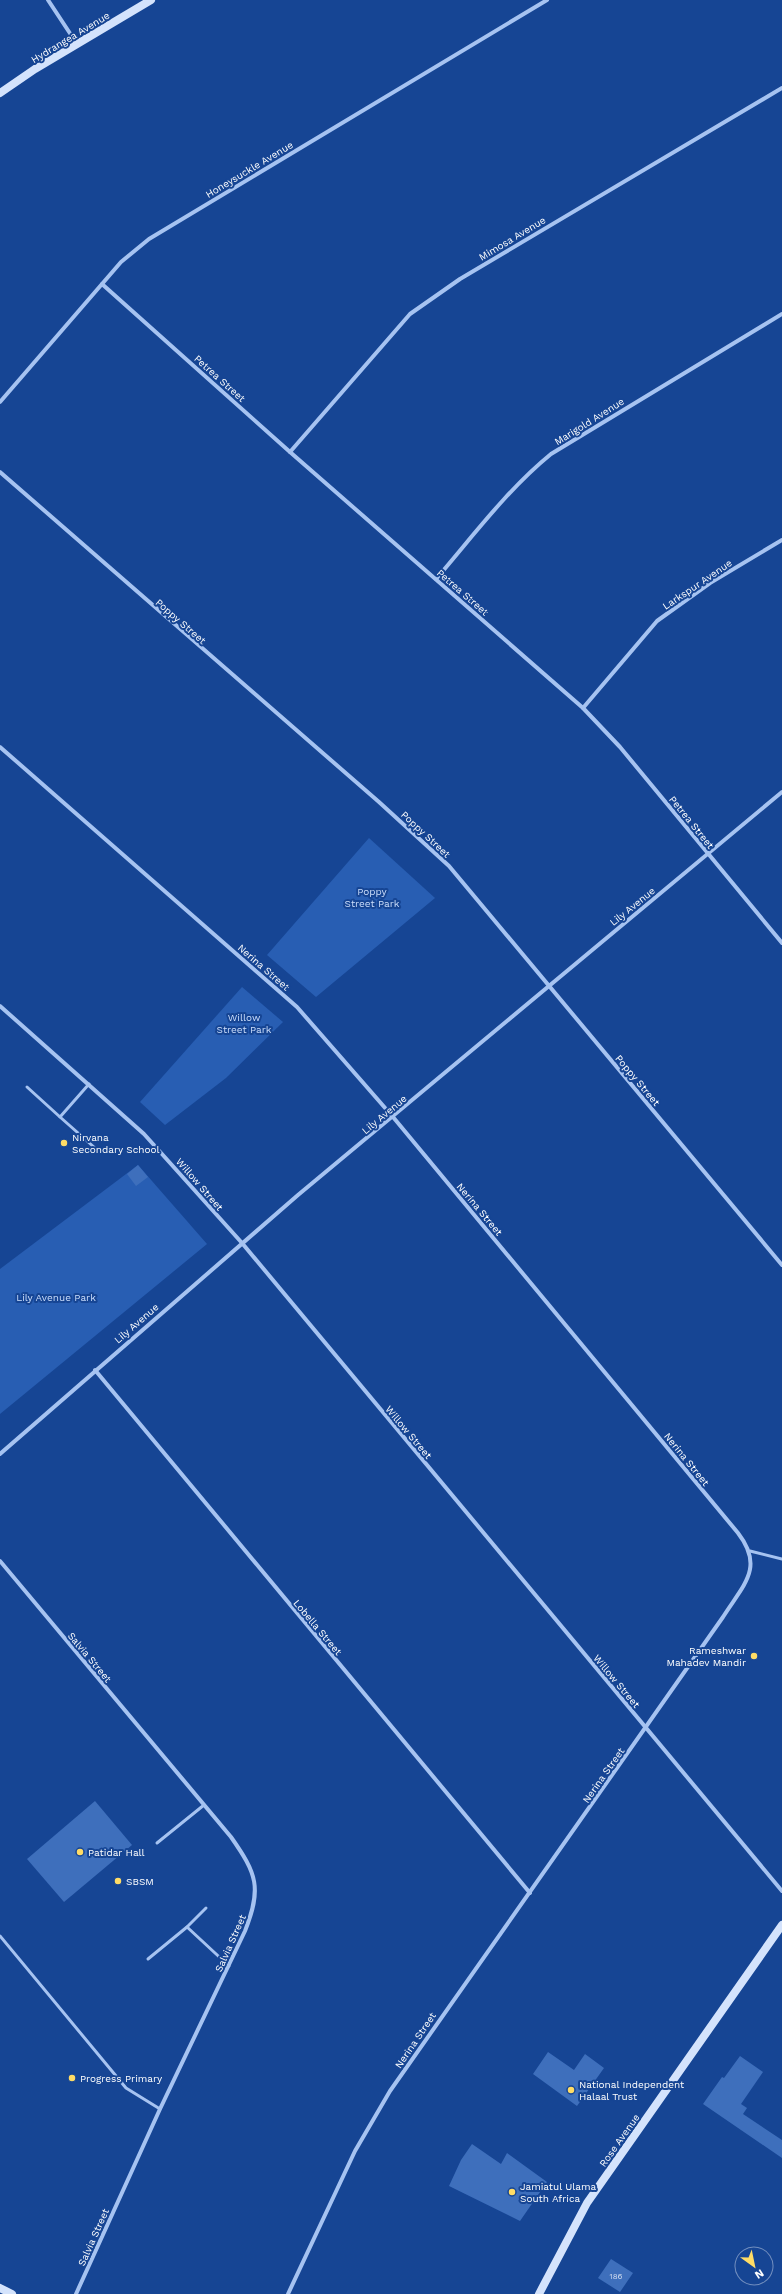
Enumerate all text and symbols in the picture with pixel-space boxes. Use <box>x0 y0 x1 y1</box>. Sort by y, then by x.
street label: Hydrangea Avenue <box>29 10 112 65</box>
street label: Honeysuckle Avenue <box>204 139 295 200</box>
street label: Mimosa Avenue <box>477 214 548 263</box>
street label: Petrea Street <box>192 353 248 405</box>
street label: Marigold Avenue <box>552 395 626 447</box>
street label: Larkspur Avenue <box>661 557 734 612</box>
street label: Petrea Street <box>435 567 491 618</box>
street label: Poppy Street <box>153 597 209 647</box>
street label: Petrea Street <box>667 794 717 851</box>
street label: Poppy Street <box>399 809 453 860</box>
street label: Lily Avenue <box>608 885 657 928</box>
park label: Poppy Street Park <box>344 886 400 909</box>
street label: Nerina Street <box>236 942 292 993</box>
park label: Willow Street Park <box>216 1012 272 1035</box>
street label: Poppy Street <box>613 1053 663 1109</box>
street label: Lily Avenue <box>360 1092 409 1136</box>
place label: Nirvana Secondary School <box>72 1132 160 1155</box>
marker: Nirvana Secondary School <box>59 1138 69 1148</box>
street label: Willow Street <box>174 1156 226 1213</box>
street label: Nerina Street <box>455 1181 505 1238</box>
park label: Lily Avenue Park <box>16 1292 96 1303</box>
street label: Lily Avenue <box>112 1301 161 1345</box>
street label: Willow Street <box>383 1404 435 1462</box>
street label: Nerina Street <box>662 1431 712 1489</box>
street label: Lobella Street <box>291 1597 345 1658</box>
street label: Salvia Street <box>66 1630 114 1685</box>
place label: Rameshwar Mahadev Mandir <box>666 1645 746 1668</box>
marker: Rameshwar Mahadev Mandir <box>749 1651 759 1661</box>
street label: Willow Street <box>591 1653 643 1711</box>
street label: Nerina Street <box>580 1745 627 1805</box>
marker: Patidar Hall <box>75 1847 85 1857</box>
place label: Patidar Hall <box>88 1847 145 1858</box>
marker: SBSM <box>113 1876 123 1886</box>
place label: SBSM <box>126 1876 154 1887</box>
street label: Salvia Street <box>213 1912 248 1974</box>
street label: Nerina Street <box>393 2010 439 2070</box>
marker: Progress Primary <box>67 2073 77 2083</box>
place label: Progress Primary <box>80 2073 163 2084</box>
place label: National Independent Halaal Trust <box>579 2079 685 2102</box>
marker: National Independent Halaal Trust <box>566 2085 576 2095</box>
street label: Rose Avenue <box>597 2112 642 2169</box>
place label: Jamiatul Ulama South Africa <box>520 2181 597 2204</box>
marker: Jamiatul Ulama South Africa <box>507 2187 517 2197</box>
street label: Salvia Street <box>76 2206 111 2268</box>
north arrow <box>734 2246 774 2286</box>
text: N <box>752 2266 766 2282</box>
house number: 186 <box>610 2272 623 2281</box>

